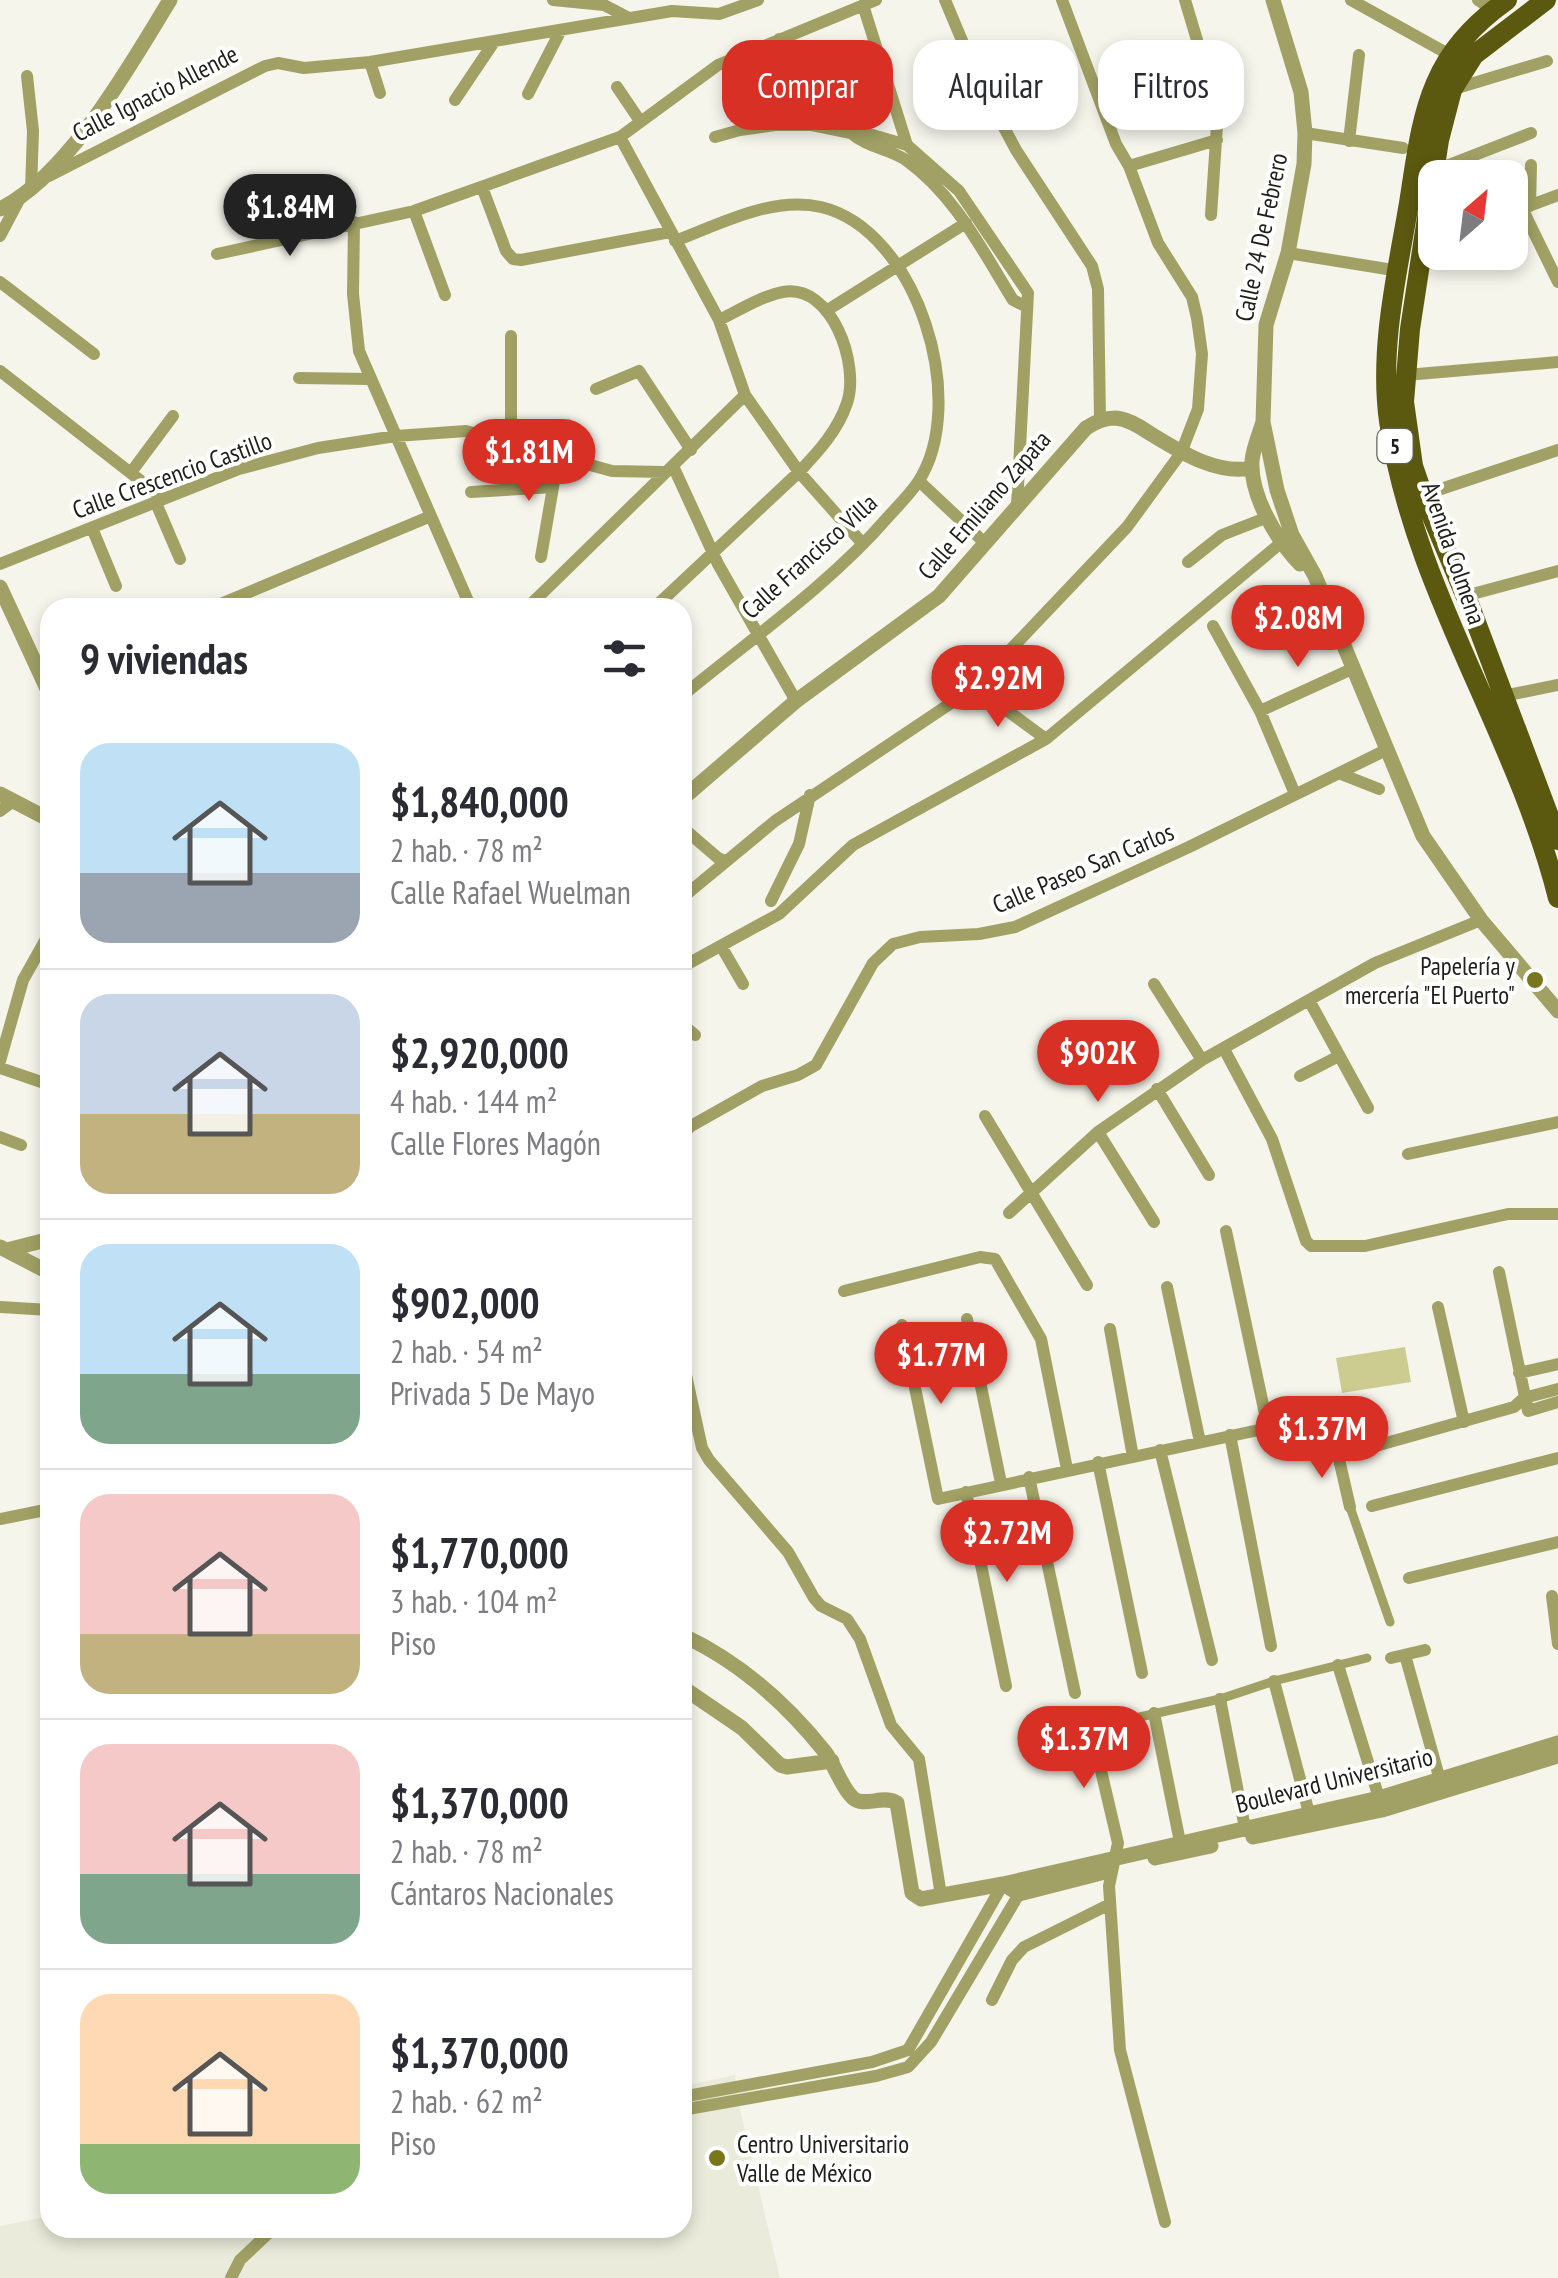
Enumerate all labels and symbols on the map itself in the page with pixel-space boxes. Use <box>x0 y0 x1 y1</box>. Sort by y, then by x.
street label: Calle Ignacio Allende <box>67 38 243 148</box>
street label: Calle 24 De Febrero <box>1228 150 1294 324</box>
north arrow <box>1418 160 1528 270</box>
pin: $1.84M <box>209 174 371 259</box>
pin: $1.81M <box>448 419 610 504</box>
street label: Calle Crescencio Castillo <box>68 424 276 526</box>
street label: Calle Emiliano Zapata <box>911 424 1057 586</box>
road number: 5 <box>1378 429 1412 463</box>
street label: Avenida Colmena <box>1415 478 1493 628</box>
street label: Calle Francisco Villa <box>734 487 884 625</box>
pin: $2.08M <box>1217 585 1379 670</box>
pin: $2.92M <box>917 645 1079 730</box>
street label: Calle Paseo San Carlos <box>988 815 1178 921</box>
place label: Papelería y mercería "El Puerto" <box>1345 950 1516 1011</box>
marker: Papelería y mercería "El Puerto" <box>1524 969 1546 991</box>
pin: $902K <box>1028 1020 1168 1105</box>
pin: $1.77M <box>860 1322 1022 1407</box>
pin: $1.37M <box>1241 1396 1403 1481</box>
pin: $2.72M <box>926 1500 1088 1585</box>
pin: $1.37M <box>1003 1706 1165 1791</box>
street label: Boulevard Universitario <box>1232 1740 1436 1820</box>
place label: Centro Universitario Valle de México <box>736 2128 909 2189</box>
marker: Centro Universitario Valle de México <box>706 2147 728 2169</box>

